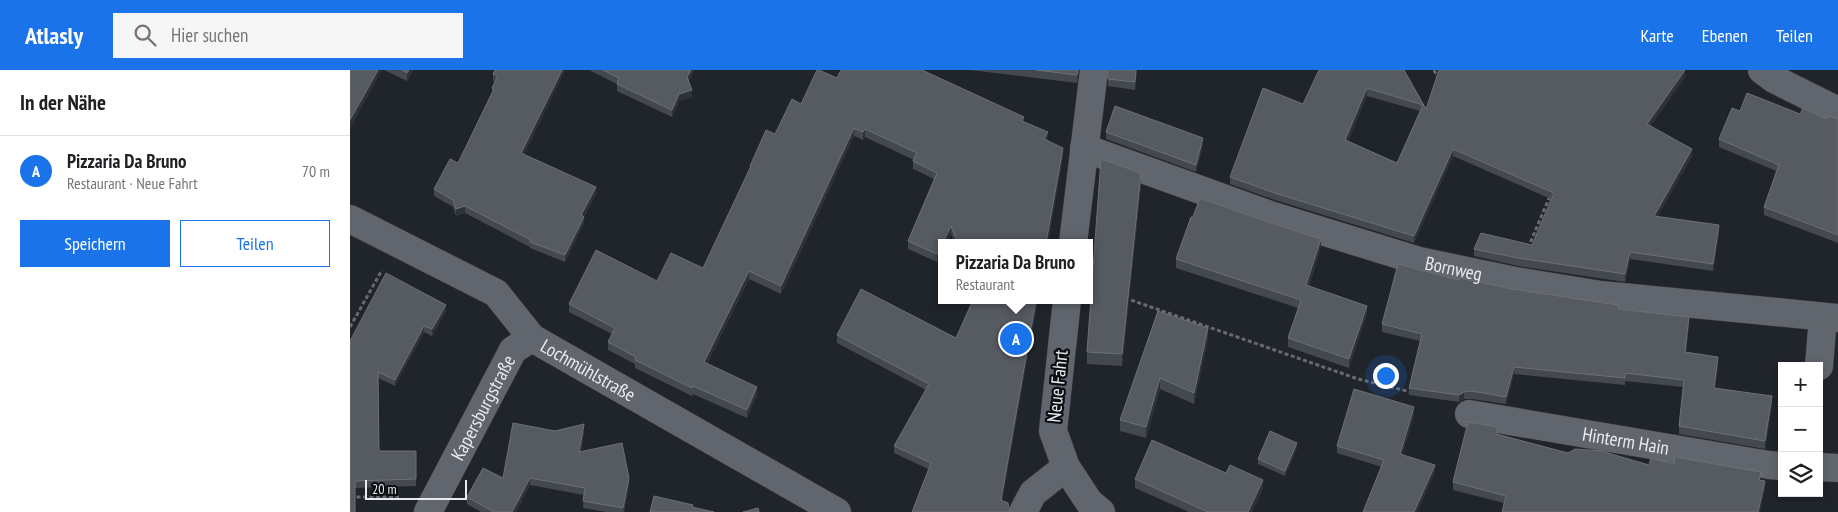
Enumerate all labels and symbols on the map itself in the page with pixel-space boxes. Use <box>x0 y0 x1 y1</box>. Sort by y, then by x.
street label: Bornweg <box>1423 251 1484 286</box>
pin: A <box>1000 320 1032 358</box>
street label: Lochmühlstraße <box>536 333 640 407</box>
street label: Neue Fahrt <box>1041 348 1073 424</box>
street label: Kapersburgstraße <box>445 350 520 464</box>
your location <box>1373 363 1399 389</box>
street label: Hinterm Hain <box>1581 421 1671 460</box>
scale bar <box>365 477 468 500</box>

